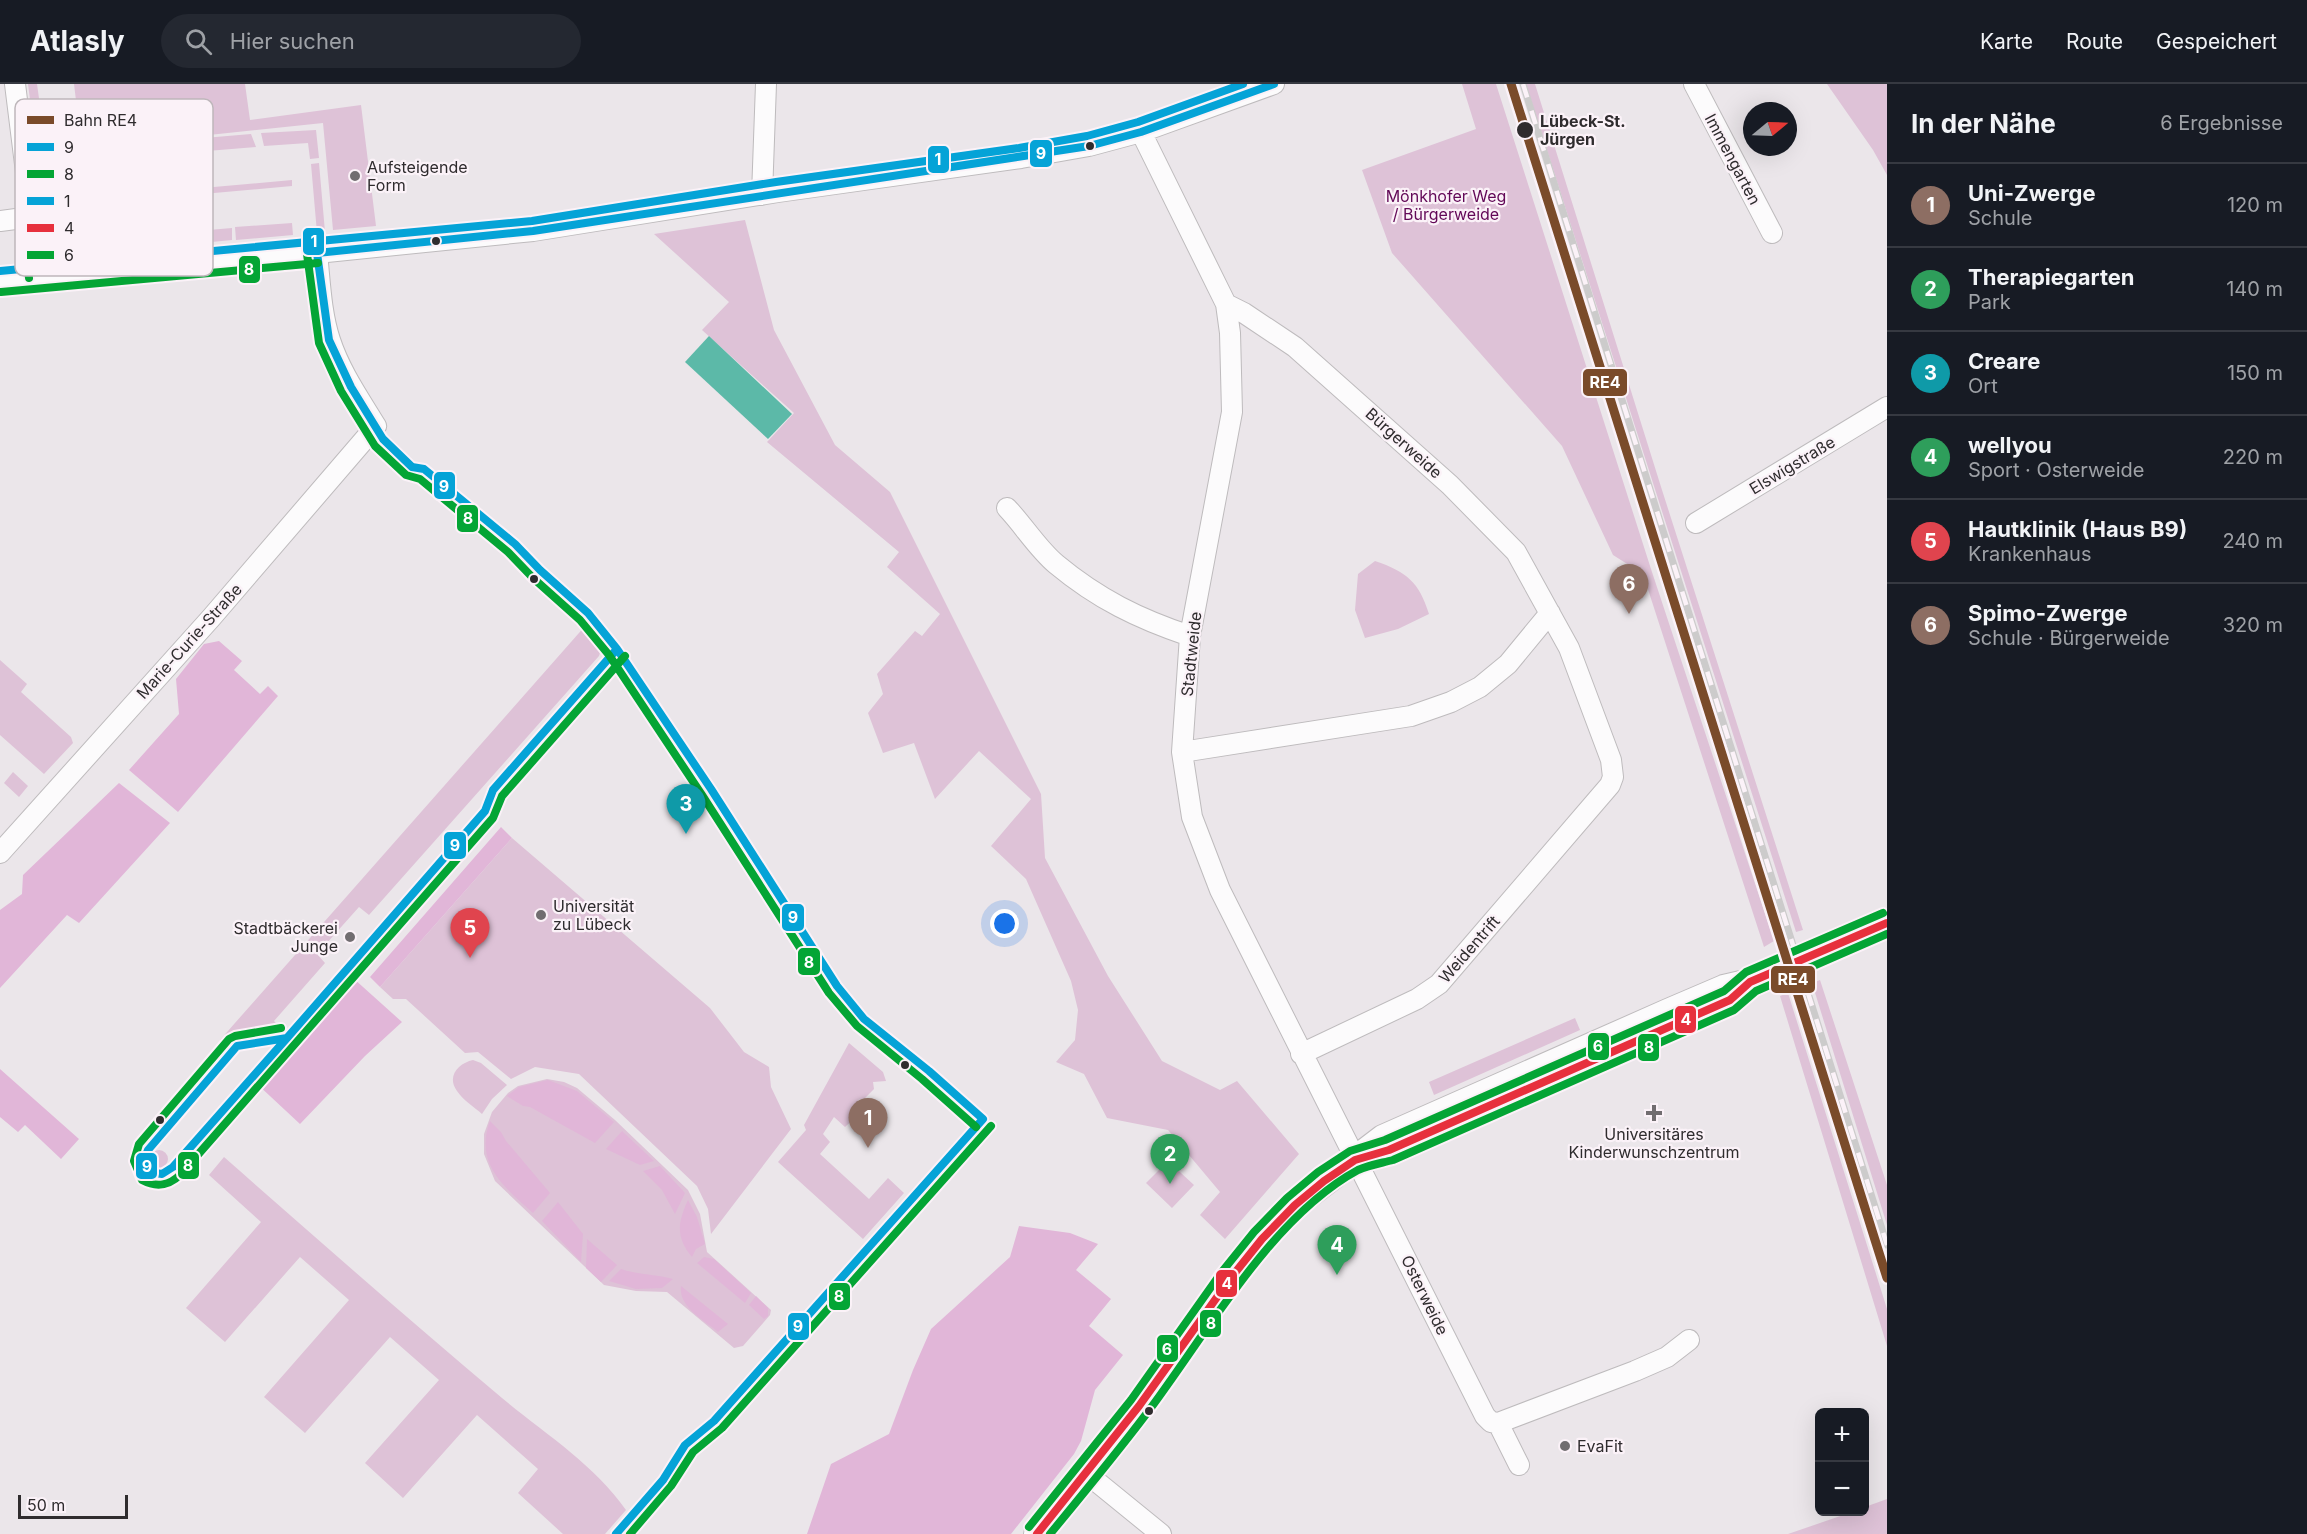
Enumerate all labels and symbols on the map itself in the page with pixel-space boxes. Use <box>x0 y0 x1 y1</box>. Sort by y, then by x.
legend <box>15 99 213 276</box>
north arrow <box>1743 102 1797 156</box>
text: Bahn RE4 <box>64 110 137 130</box>
street label: Immengarten <box>1701 110 1765 208</box>
place label: Lübeck-St. Jürgen <box>1540 111 1626 149</box>
marker: Lübeck-St. Jürgen <box>1515 120 1535 140</box>
text: 9 <box>64 137 74 157</box>
line badge: 9 <box>1029 139 1053 168</box>
unlabelled marker <box>1084 140 1096 152</box>
text: 9 <box>1036 143 1046 163</box>
line badge: 1 <box>927 145 950 174</box>
text: 1 <box>935 149 941 169</box>
place label: Aufsteigende Form <box>367 157 468 195</box>
text: 8 <box>64 164 74 184</box>
marker: Aufsteigende Form <box>348 169 362 183</box>
park label: Mönkhofer Weg / Bürgerweide <box>1386 186 1506 224</box>
text: 1 <box>64 191 71 211</box>
text: 4 <box>64 218 74 238</box>
line badge: 1 <box>302 227 325 256</box>
text: 1 <box>311 231 317 251</box>
unlabelled marker <box>430 235 442 247</box>
text: 6 <box>64 245 74 265</box>
line badge: 8 <box>238 255 261 284</box>
text: 8 <box>244 259 254 279</box>
line badge: RE4 <box>1582 368 1628 397</box>
text: RE4 <box>1589 372 1621 392</box>
street label: Bürgerweide <box>1362 403 1446 483</box>
street label: Elswigstraße <box>1745 432 1839 498</box>
line badge: 9 <box>433 471 456 500</box>
text: 9 <box>439 476 449 496</box>
line badge: 8 <box>456 504 479 533</box>
text: 8 <box>463 508 473 528</box>
pin: 6 <box>1610 564 1648 614</box>
unlabelled marker <box>528 573 540 585</box>
street label: Marie-Curie-Straße <box>132 579 246 703</box>
street label: Stadtweide <box>1177 611 1205 697</box>
pin: 3 <box>666 784 706 834</box>
line badge: 9 <box>443 831 467 860</box>
text: 9 <box>450 835 460 855</box>
place label: Universität zu Lübeck <box>553 896 634 934</box>
line badge: 9 <box>781 903 805 932</box>
text: 9 <box>788 907 798 927</box>
pin: 5 <box>450 908 490 958</box>
marker: Universität zu Lübeck <box>534 908 548 922</box>
your location <box>990 909 1019 938</box>
street label: Weidentrift <box>1434 911 1504 987</box>
place label: Stadtbäckerei Junge <box>233 918 338 956</box>
marker: Stadtbäckerei Junge <box>343 930 357 944</box>
line badge: 8 <box>797 947 821 976</box>
text: 8 <box>804 952 814 972</box>
line badge: RE4 <box>1770 965 1816 994</box>
text: RE4 <box>1777 969 1809 989</box>
line badge: 4 <box>1674 1005 1697 1034</box>
text: 4 <box>1681 1009 1692 1029</box>
line badge: 6 <box>1587 1032 1610 1061</box>
line badge: 8 <box>1637 1033 1660 1062</box>
text: 6 <box>1593 1036 1603 1056</box>
text: 8 <box>1644 1037 1654 1057</box>
unlabelled marker <box>899 1059 911 1071</box>
pin: 1 <box>848 1098 888 1148</box>
marker: Universitäres Kinderwunschzentrum <box>1645 1104 1663 1122</box>
unlabelled marker <box>154 1114 166 1126</box>
place label: Universitäres Kinderwunschzentrum <box>1569 1124 1739 1162</box>
pin: 2 <box>1150 1134 1190 1184</box>
line badge: 8 <box>177 1151 200 1180</box>
line badge: 9 <box>135 1152 158 1180</box>
text: 8 <box>183 1155 193 1175</box>
text: 9 <box>142 1156 152 1176</box>
pin: 4 <box>1318 1226 1356 1275</box>
street label: Osterweide <box>1397 1252 1453 1338</box>
line badge: 4 <box>1215 1269 1238 1298</box>
text: 4 <box>1222 1273 1233 1293</box>
line badge: 8 <box>828 1282 851 1311</box>
text: 8 <box>834 1286 844 1306</box>
line badge: 8 <box>1199 1309 1222 1338</box>
line badge: 9 <box>787 1312 810 1341</box>
text: 8 <box>1206 1313 1216 1333</box>
text: 9 <box>793 1316 803 1336</box>
line badge: 6 <box>1156 1334 1179 1363</box>
text: 6 <box>1162 1339 1172 1359</box>
unlabelled marker <box>1143 1405 1155 1417</box>
place label: EvaFit <box>1577 1436 1623 1456</box>
marker: EvaFit <box>1558 1439 1572 1453</box>
scale bar <box>18 1492 128 1520</box>

